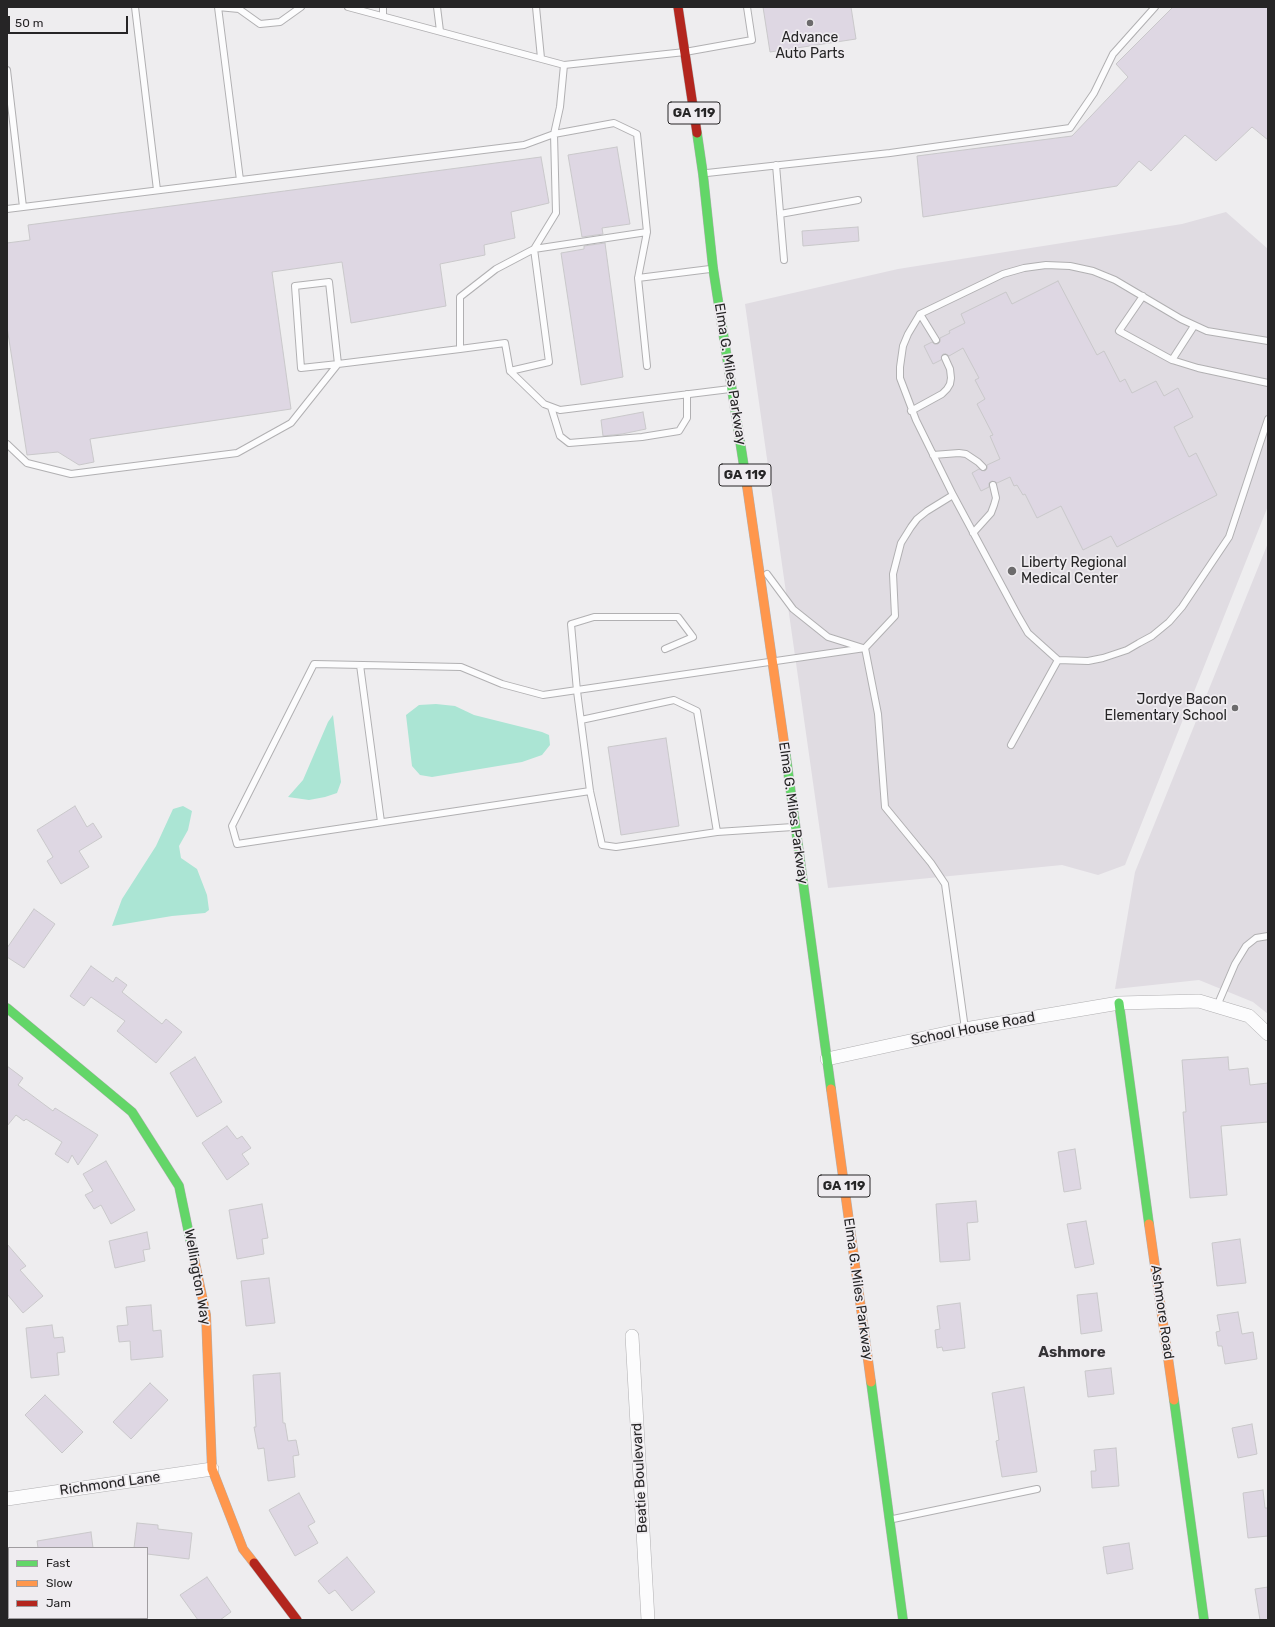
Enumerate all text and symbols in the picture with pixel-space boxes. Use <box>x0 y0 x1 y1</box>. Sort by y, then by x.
scale bar <box>10 8 130 34</box>
text: 50 m <box>15 16 43 30</box>
marker: Advance Auto Parts <box>805 18 815 28</box>
place label: Advance Auto Parts <box>775 30 845 62</box>
road number: GA 119 <box>668 102 720 124</box>
street label: Elma G. Miles Parkway <box>710 302 750 446</box>
road number: GA 119 <box>719 464 771 486</box>
place label: Liberty Regional Medical Center <box>1021 555 1127 588</box>
marker: Liberty Regional Medical Center <box>1006 565 1018 577</box>
place label: Jordye Bacon Elementary School <box>1104 692 1227 724</box>
marker: Jordye Bacon Elementary School <box>1230 703 1240 713</box>
street label: Elma G. Miles Parkway <box>775 741 811 885</box>
street label: School House Road <box>910 1009 1036 1049</box>
road number: GA 119 <box>818 1175 870 1197</box>
street label: Elma G. Miles Parkway <box>840 1217 876 1361</box>
street label: Wellington Way <box>180 1228 214 1326</box>
street label: Ashmore Road <box>1147 1264 1177 1360</box>
district label: Ashmore <box>1038 1344 1106 1362</box>
street label: Beatie Boulevard <box>629 1422 651 1534</box>
street label: Richmond Lane <box>59 1469 161 1499</box>
legend <box>8 1547 148 1619</box>
text: Fast <box>46 1556 70 1570</box>
text: Slow <box>46 1576 73 1590</box>
text: Jam <box>46 1596 71 1610</box>

